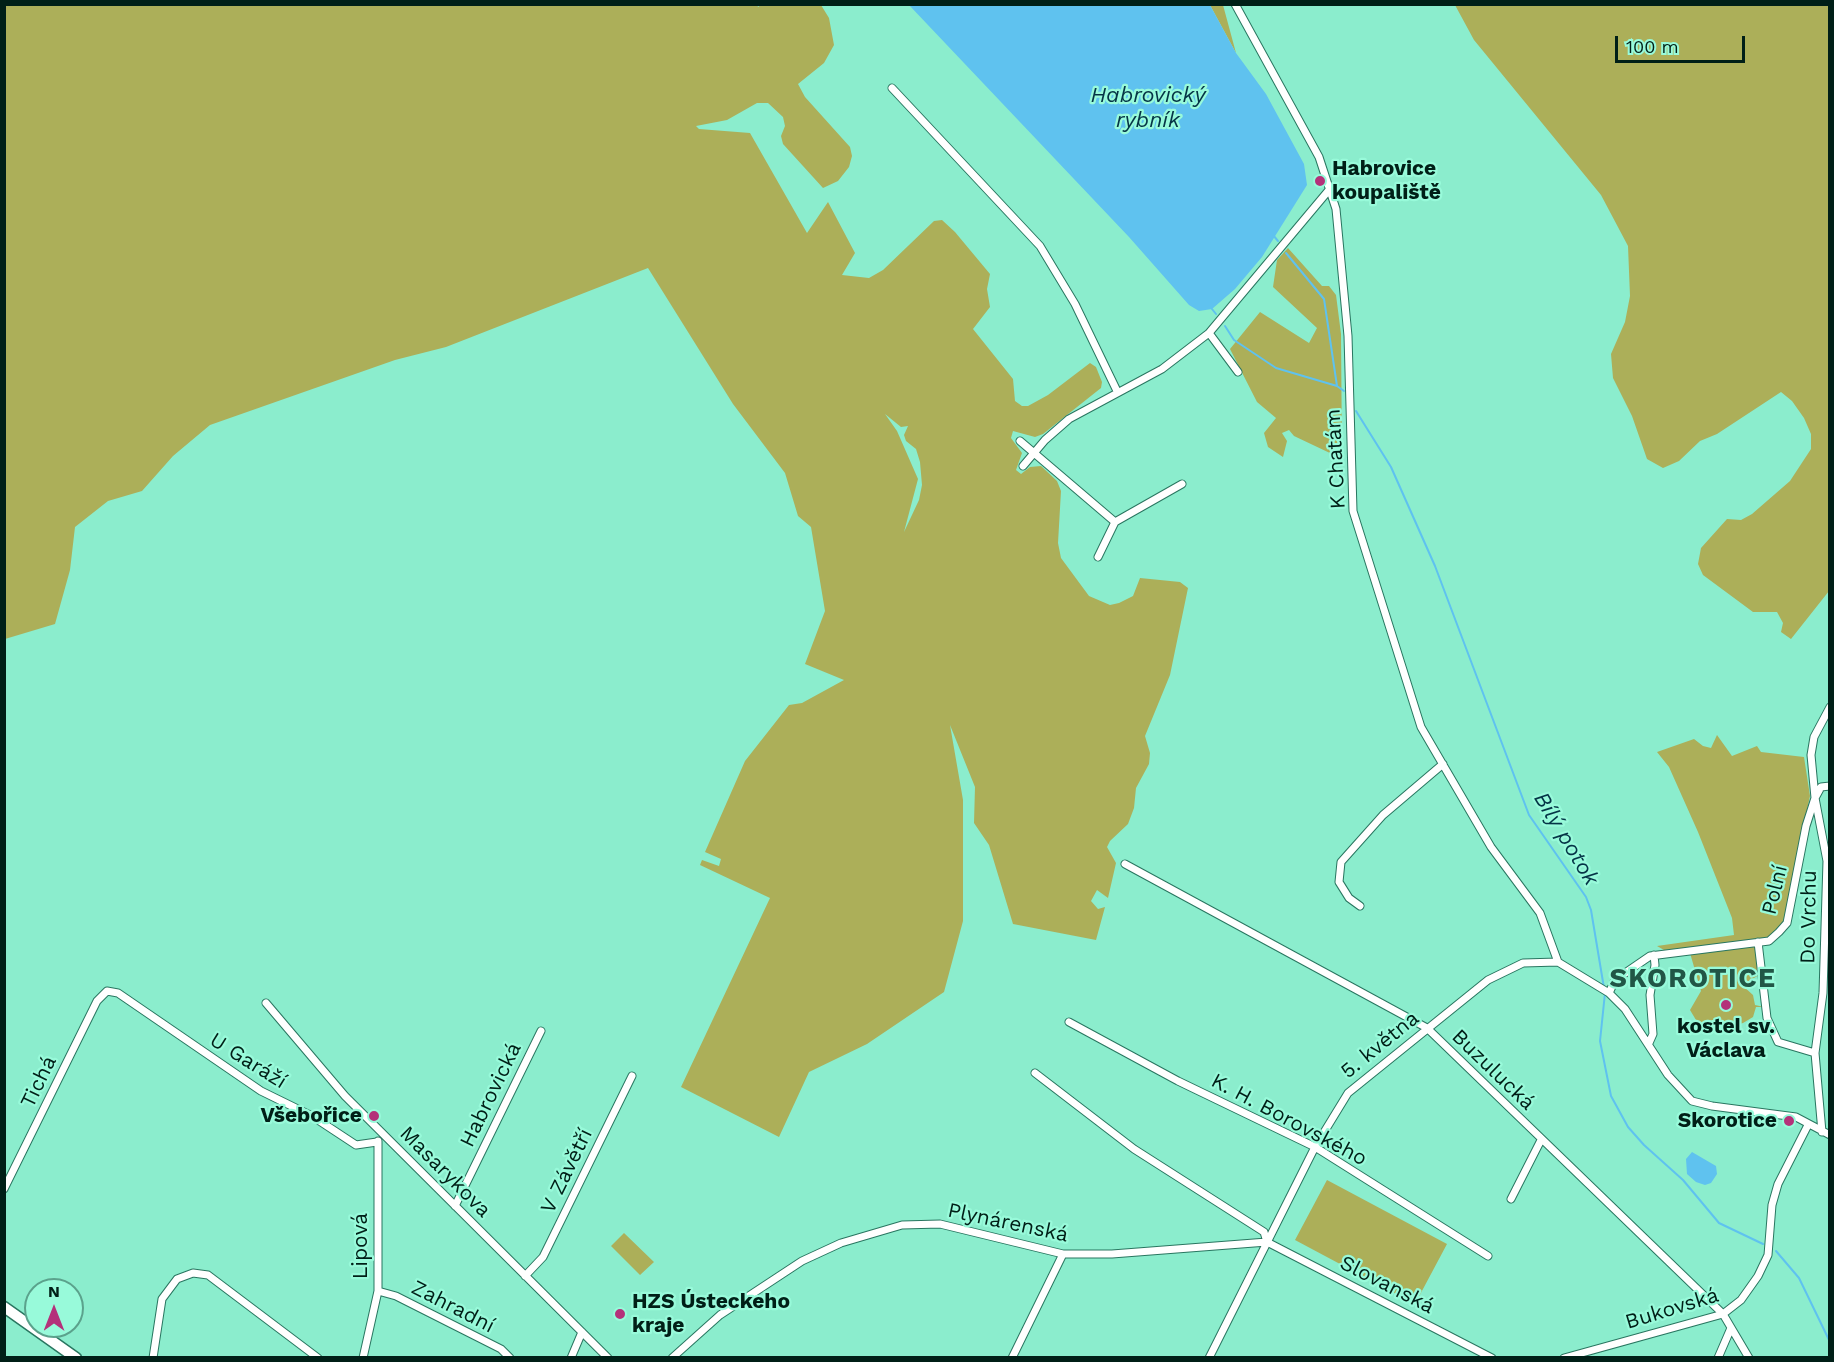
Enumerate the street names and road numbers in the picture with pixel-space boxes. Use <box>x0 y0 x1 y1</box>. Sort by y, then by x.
street label: K Chatám <box>1321 408 1351 510</box>
street label: Polní <box>1757 863 1793 917</box>
street label: Do Vrchu <box>1796 870 1822 964</box>
street label: 5. května <box>1336 1006 1424 1084</box>
street label: Buzulucká <box>1446 1024 1540 1116</box>
street label: U Garáží <box>205 1028 291 1094</box>
street label: Habrovická <box>455 1039 527 1151</box>
street label: Tichá <box>16 1052 62 1112</box>
street label: K. H. Borovského <box>1207 1068 1371 1172</box>
street label: Masarykova <box>394 1121 496 1223</box>
street label: V Závětří <box>536 1124 598 1218</box>
street label: Plynárenská <box>946 1198 1070 1248</box>
street label: Lipová <box>348 1213 374 1279</box>
street label: Slovanská <box>1336 1250 1438 1320</box>
street label: Zahradní <box>407 1275 499 1339</box>
street label: Bukovská <box>1622 1283 1722 1335</box>

